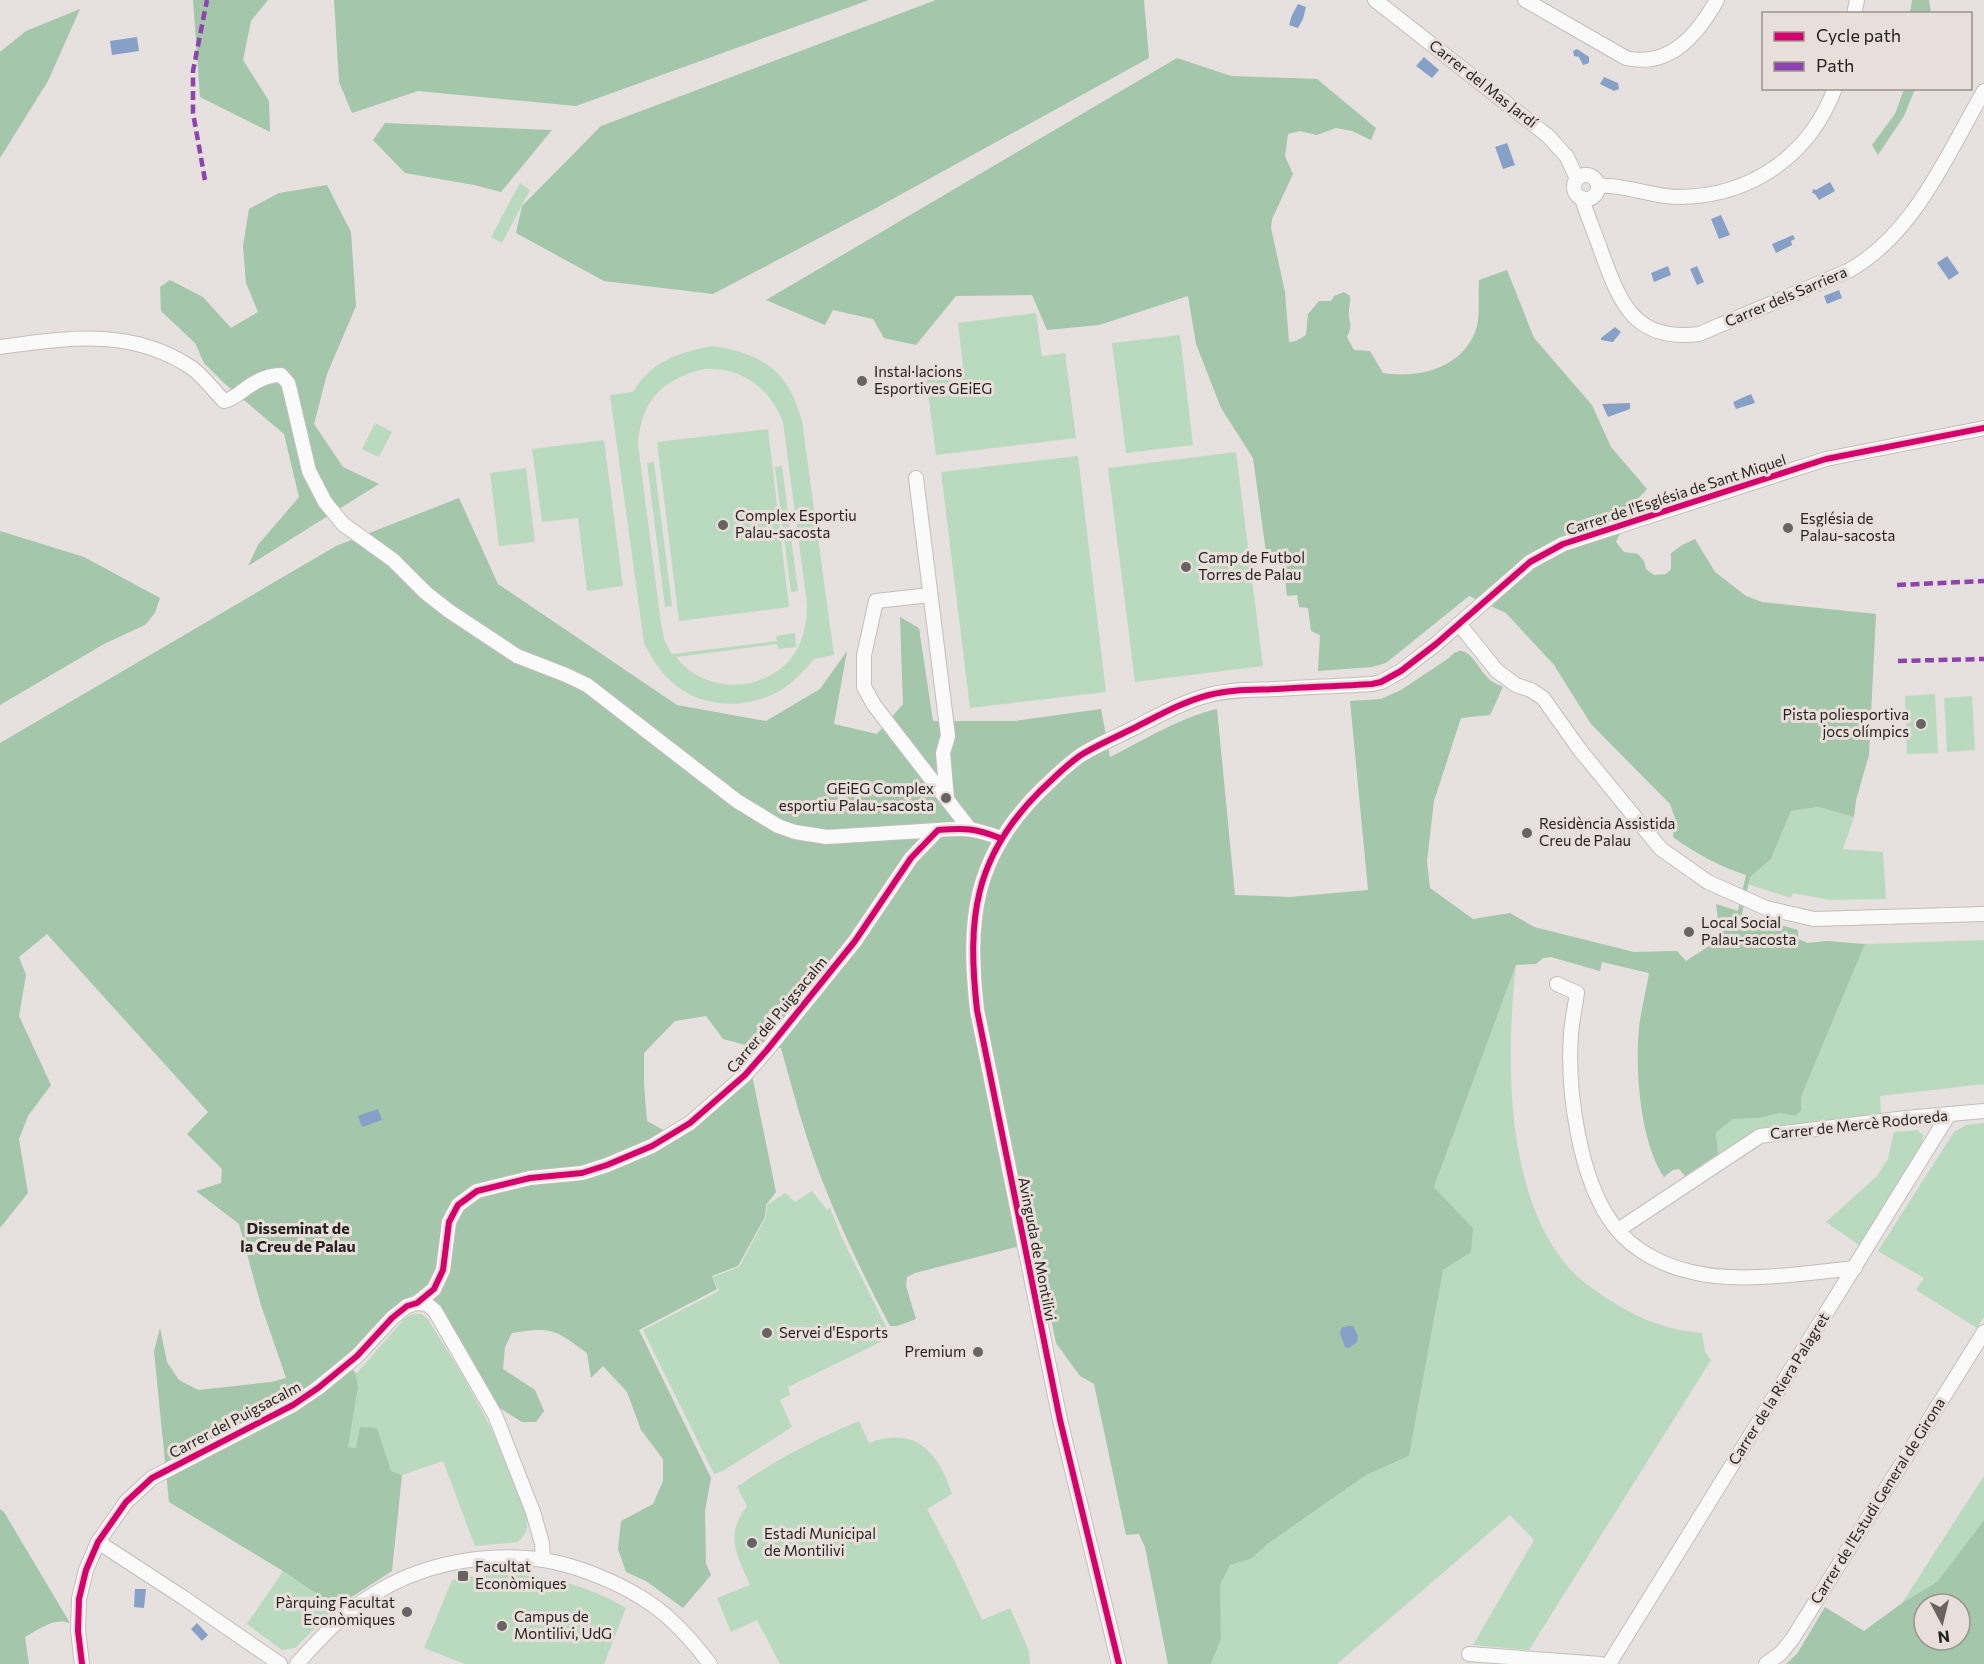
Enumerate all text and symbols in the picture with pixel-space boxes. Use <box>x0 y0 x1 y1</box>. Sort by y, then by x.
legend <box>1762 12 1972 90</box>
text: Cycle path <box>1816 24 1901 46</box>
street label: Carrer del Mas Jardí <box>1426 35 1542 132</box>
text: Path <box>1816 54 1854 76</box>
street label: Carrer dels Sarriera <box>1722 262 1849 330</box>
place label: Instal·lacions Esportives GEiEG <box>874 362 992 397</box>
marker: Instal·lacions Esportives GEiEG <box>855 374 869 388</box>
street label: Carrer de l'Església de Sant Miquel <box>1563 450 1788 538</box>
place label: Complex Esportiu Palau-sacosta <box>735 506 857 541</box>
place label: Església de Palau-sacosta <box>1800 509 1895 544</box>
marker: Complex Esportiu Palau-sacosta <box>716 518 730 532</box>
marker: Església de Palau-sacosta <box>1781 521 1795 535</box>
place label: Camp de Futbol Torres de Palau <box>1198 548 1305 583</box>
marker: Camp de Futbol Torres de Palau <box>1179 560 1193 574</box>
place label: Pista poliesportiva jocs olímpics <box>1783 705 1909 740</box>
marker: Pista poliesportiva jocs olímpics <box>1914 717 1928 731</box>
place label: GEiEG Complex esportiu Palau-sacosta <box>779 779 934 814</box>
marker: GEiEG Complex esportiu Palau-sacosta <box>939 791 953 805</box>
place label: Residència Assistida Creu de Palau <box>1539 814 1675 849</box>
marker: Residència Assistida Creu de Palau <box>1520 826 1534 840</box>
place label: Local Social Palau-sacosta <box>1701 913 1796 948</box>
marker: Local Social Palau-sacosta <box>1682 925 1696 939</box>
street label: Carrer del Puigsacalm <box>722 952 830 1076</box>
street label: Carrer de Mercè Rodoreda <box>1769 1106 1949 1142</box>
street label: Avinguda de Montilivi <box>1015 1175 1061 1322</box>
district label: Disseminat de la Creu de Palau <box>240 1218 356 1255</box>
street label: Carrer de la Riera Palagret <box>1724 1309 1832 1468</box>
place label: Servei d'Esports <box>779 1323 888 1341</box>
marker: Servei d'Esports <box>760 1326 774 1340</box>
place label: Premium <box>905 1342 966 1360</box>
marker: Premium <box>971 1345 985 1359</box>
street label: Carrer del Puigsacalm <box>166 1377 303 1461</box>
street label: Carrer de l'Estudi General de Girona <box>1806 1394 1948 1607</box>
place label: Estadi Municipal de Montilivi <box>764 1524 876 1559</box>
marker: Estadi Municipal de Montilivi <box>745 1536 759 1550</box>
place label: Facultat Econòmiques <box>475 1557 567 1592</box>
marker: Facultat Econòmiques <box>456 1569 470 1583</box>
north arrow <box>1912 1592 1972 1652</box>
place label: Pàrquing Facultat Econòmiques <box>276 1593 395 1628</box>
marker: Pàrquing Facultat Econòmiques <box>400 1605 414 1619</box>
place label: Campus de Montilivi, UdG <box>514 1607 612 1642</box>
marker: Campus de Montilivi, UdG <box>495 1619 509 1633</box>
text: N <box>1937 1627 1951 1648</box>

